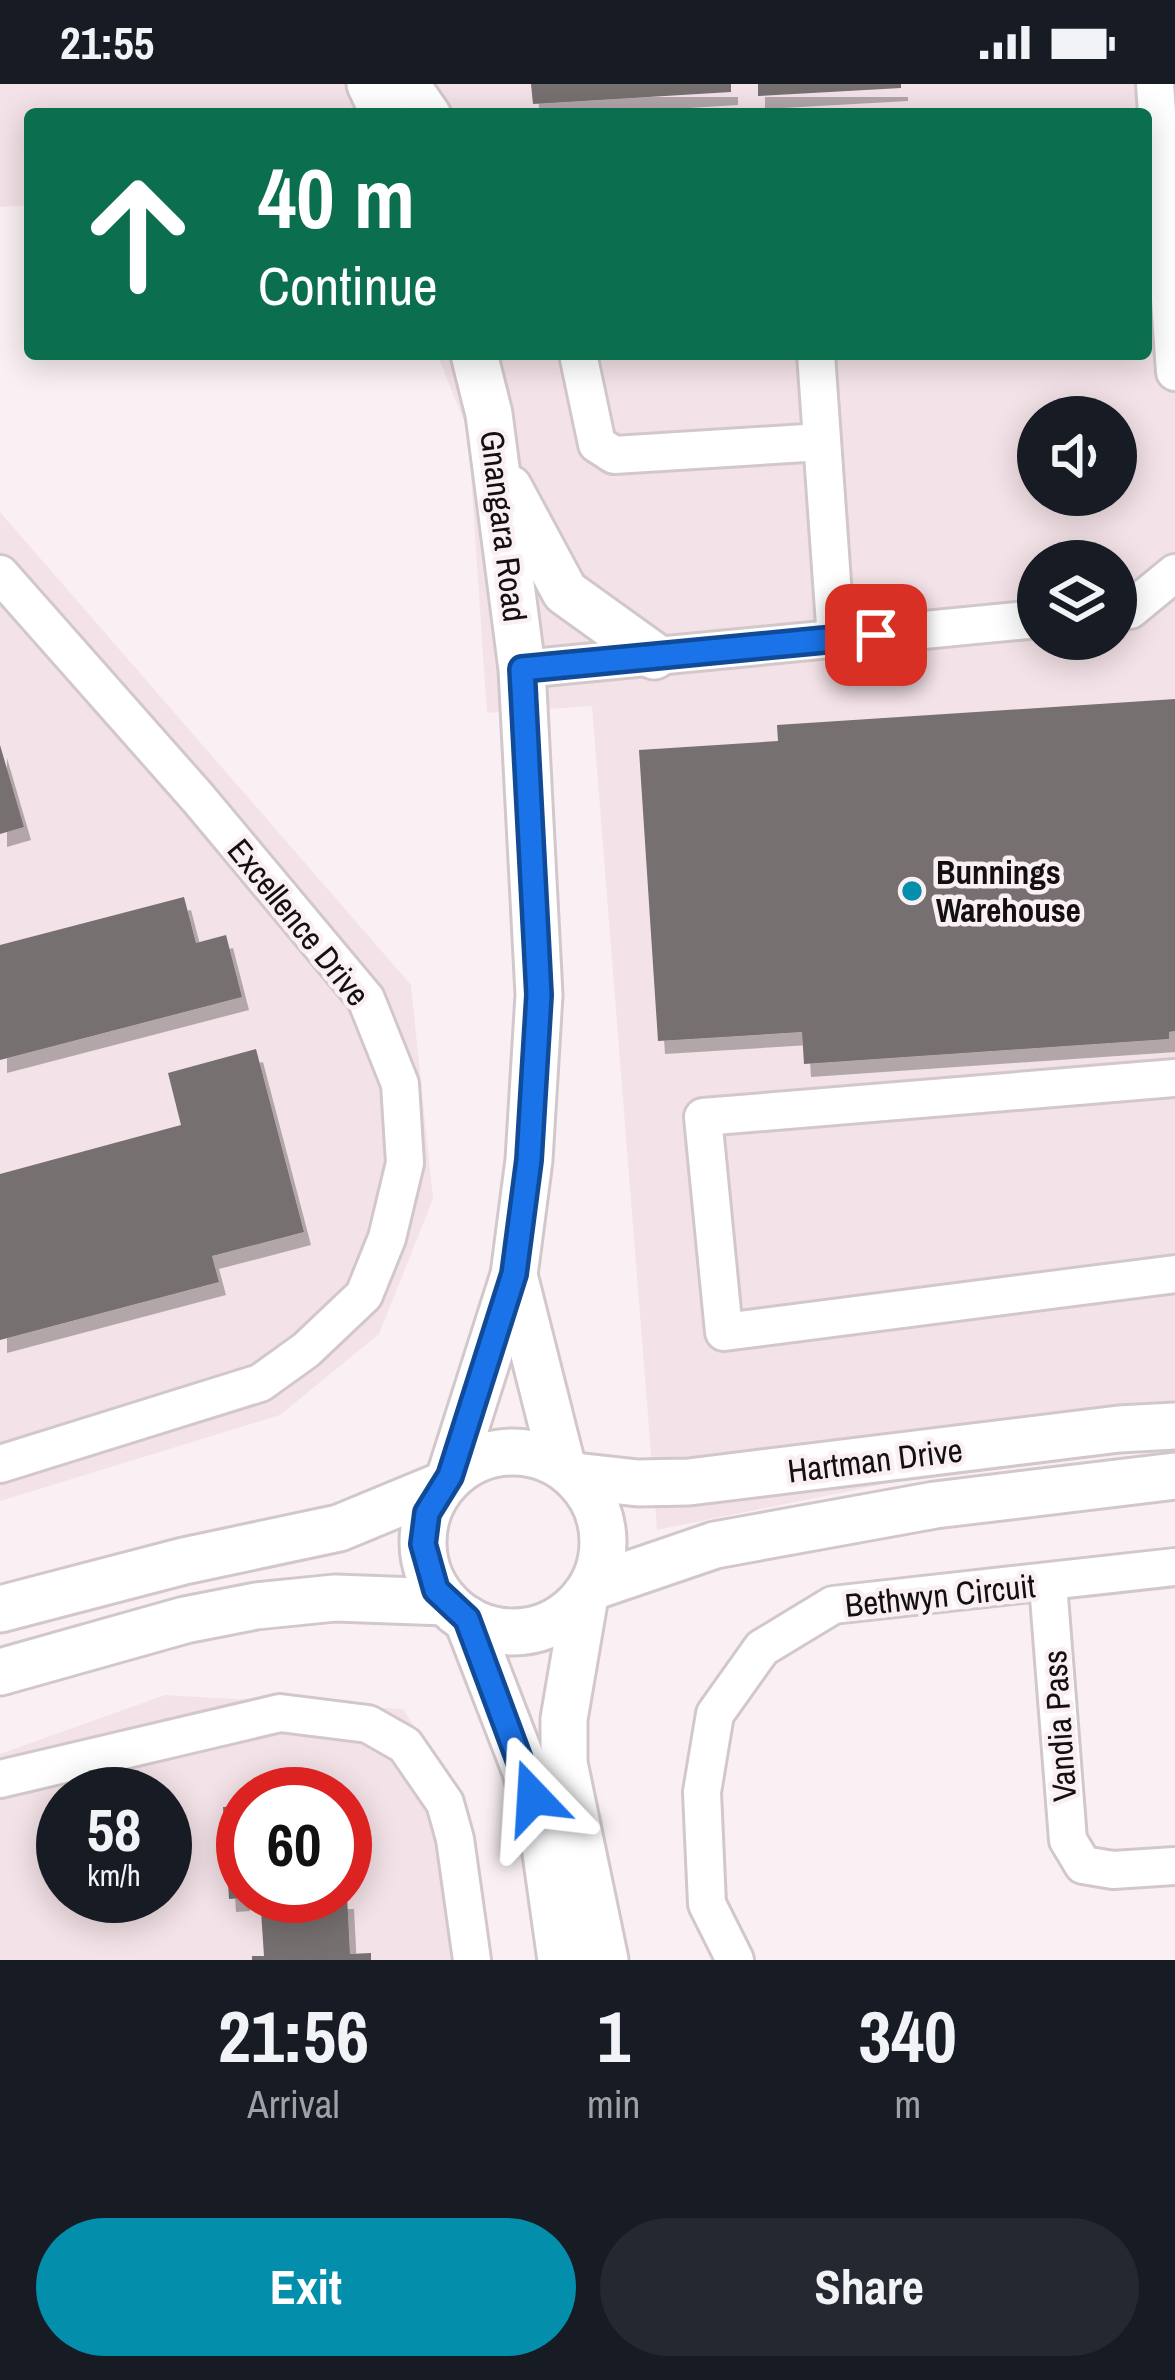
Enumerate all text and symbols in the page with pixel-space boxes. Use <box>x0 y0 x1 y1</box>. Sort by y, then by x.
text: 21:55 <box>60 12 154 73</box>
text: 40 m <box>258 141 415 254</box>
icon: ahead <box>60 156 216 312</box>
text: Continue <box>258 249 438 322</box>
map controls <box>1017 396 1137 660</box>
button: sound <box>1017 396 1137 516</box>
street label: Gnangara Road <box>470 428 538 624</box>
button: layers <box>1017 540 1137 660</box>
pin <box>825 584 927 686</box>
icon: arrive <box>843 602 909 668</box>
street label: Excellence Drive <box>218 829 380 1015</box>
place label: Bunnings Warehouse <box>936 850 1081 932</box>
marker: Bunnings Warehouse <box>899 878 925 904</box>
street label: Hartman Drive <box>785 1427 965 1493</box>
street label: Bethwyn Circuit <box>843 1563 1037 1627</box>
street label: Vandia Pass <box>1032 1649 1086 1803</box>
position arrow <box>470 1734 596 1860</box>
speed limit sign: 60 <box>216 1767 372 1923</box>
text: 58 <box>87 1789 141 1870</box>
text: km/h <box>87 1855 141 1895</box>
text: 21:56 <box>218 1987 369 2084</box>
text: 1 <box>597 1987 630 2084</box>
text: 340 <box>858 1987 957 2084</box>
text: Arrival <box>247 2078 340 2130</box>
text: min <box>587 2078 640 2130</box>
text: m <box>894 2078 921 2130</box>
button: Exit <box>36 2218 576 2356</box>
button: Share <box>600 2218 1139 2356</box>

